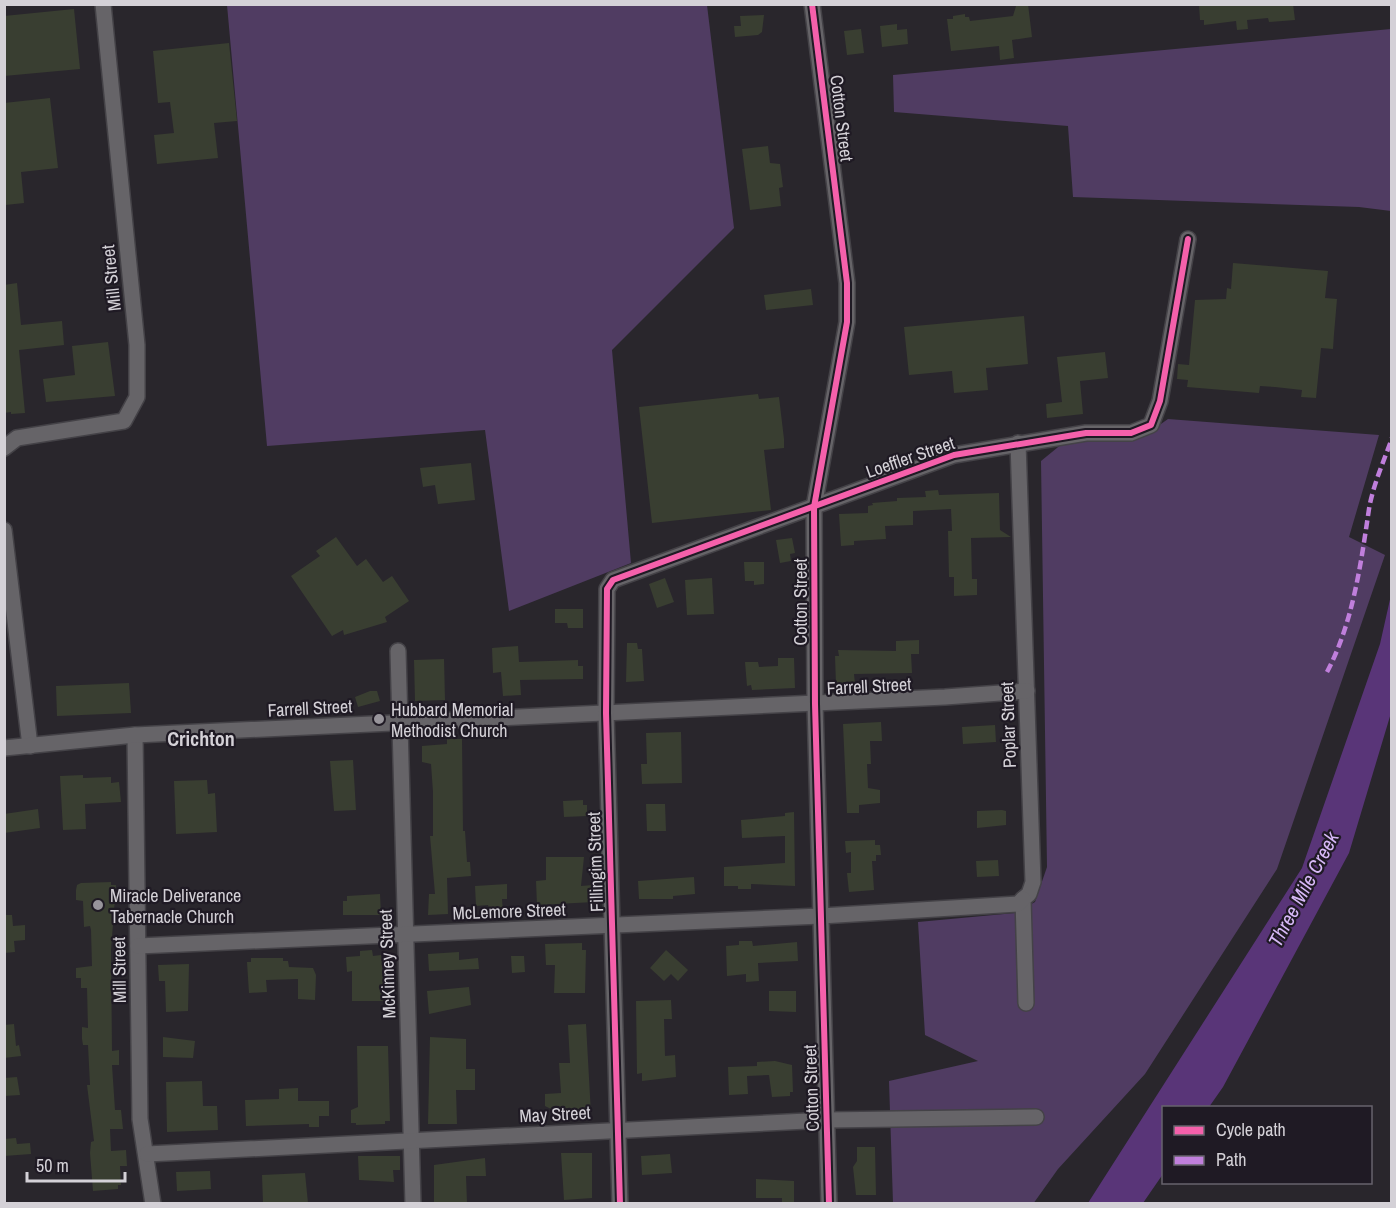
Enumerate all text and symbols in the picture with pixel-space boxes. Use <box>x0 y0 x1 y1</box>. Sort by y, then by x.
street label: Cotton Street <box>824 73 860 163</box>
street label: Mill Street <box>95 244 127 312</box>
street label: Loeffler Street <box>862 430 958 484</box>
street label: Cotton Street <box>788 559 813 645</box>
street label: Farrell Street <box>826 671 912 701</box>
street label: Poplar Street <box>994 682 1022 768</box>
street label: Farrell Street <box>267 693 353 723</box>
place label: Hubbard Memorial Methodist Church <box>391 697 513 743</box>
marker: Hubbard Memorial Methodist Church <box>372 712 386 726</box>
district label: Crichton <box>167 725 235 752</box>
street label: Fillingim Street <box>581 812 609 912</box>
water label: Three Mile Creek <box>1261 826 1345 951</box>
place label: Miracle Deliverance Tabernacle Church <box>110 883 241 929</box>
street label: McLemore Street <box>452 897 566 925</box>
marker: Miracle Deliverance Tabernacle Church <box>91 898 105 912</box>
street label: McKinney Street <box>373 909 401 1019</box>
street label: Mill Street <box>106 937 132 1003</box>
street label: Cotton Street <box>797 1044 825 1132</box>
street label: May Street <box>519 1100 591 1128</box>
legend <box>1162 1106 1372 1184</box>
text: Cycle path <box>1216 1117 1286 1142</box>
scale bar <box>27 1145 124 1183</box>
text: Path <box>1216 1147 1246 1172</box>
text: 50 m <box>36 1153 69 1178</box>

